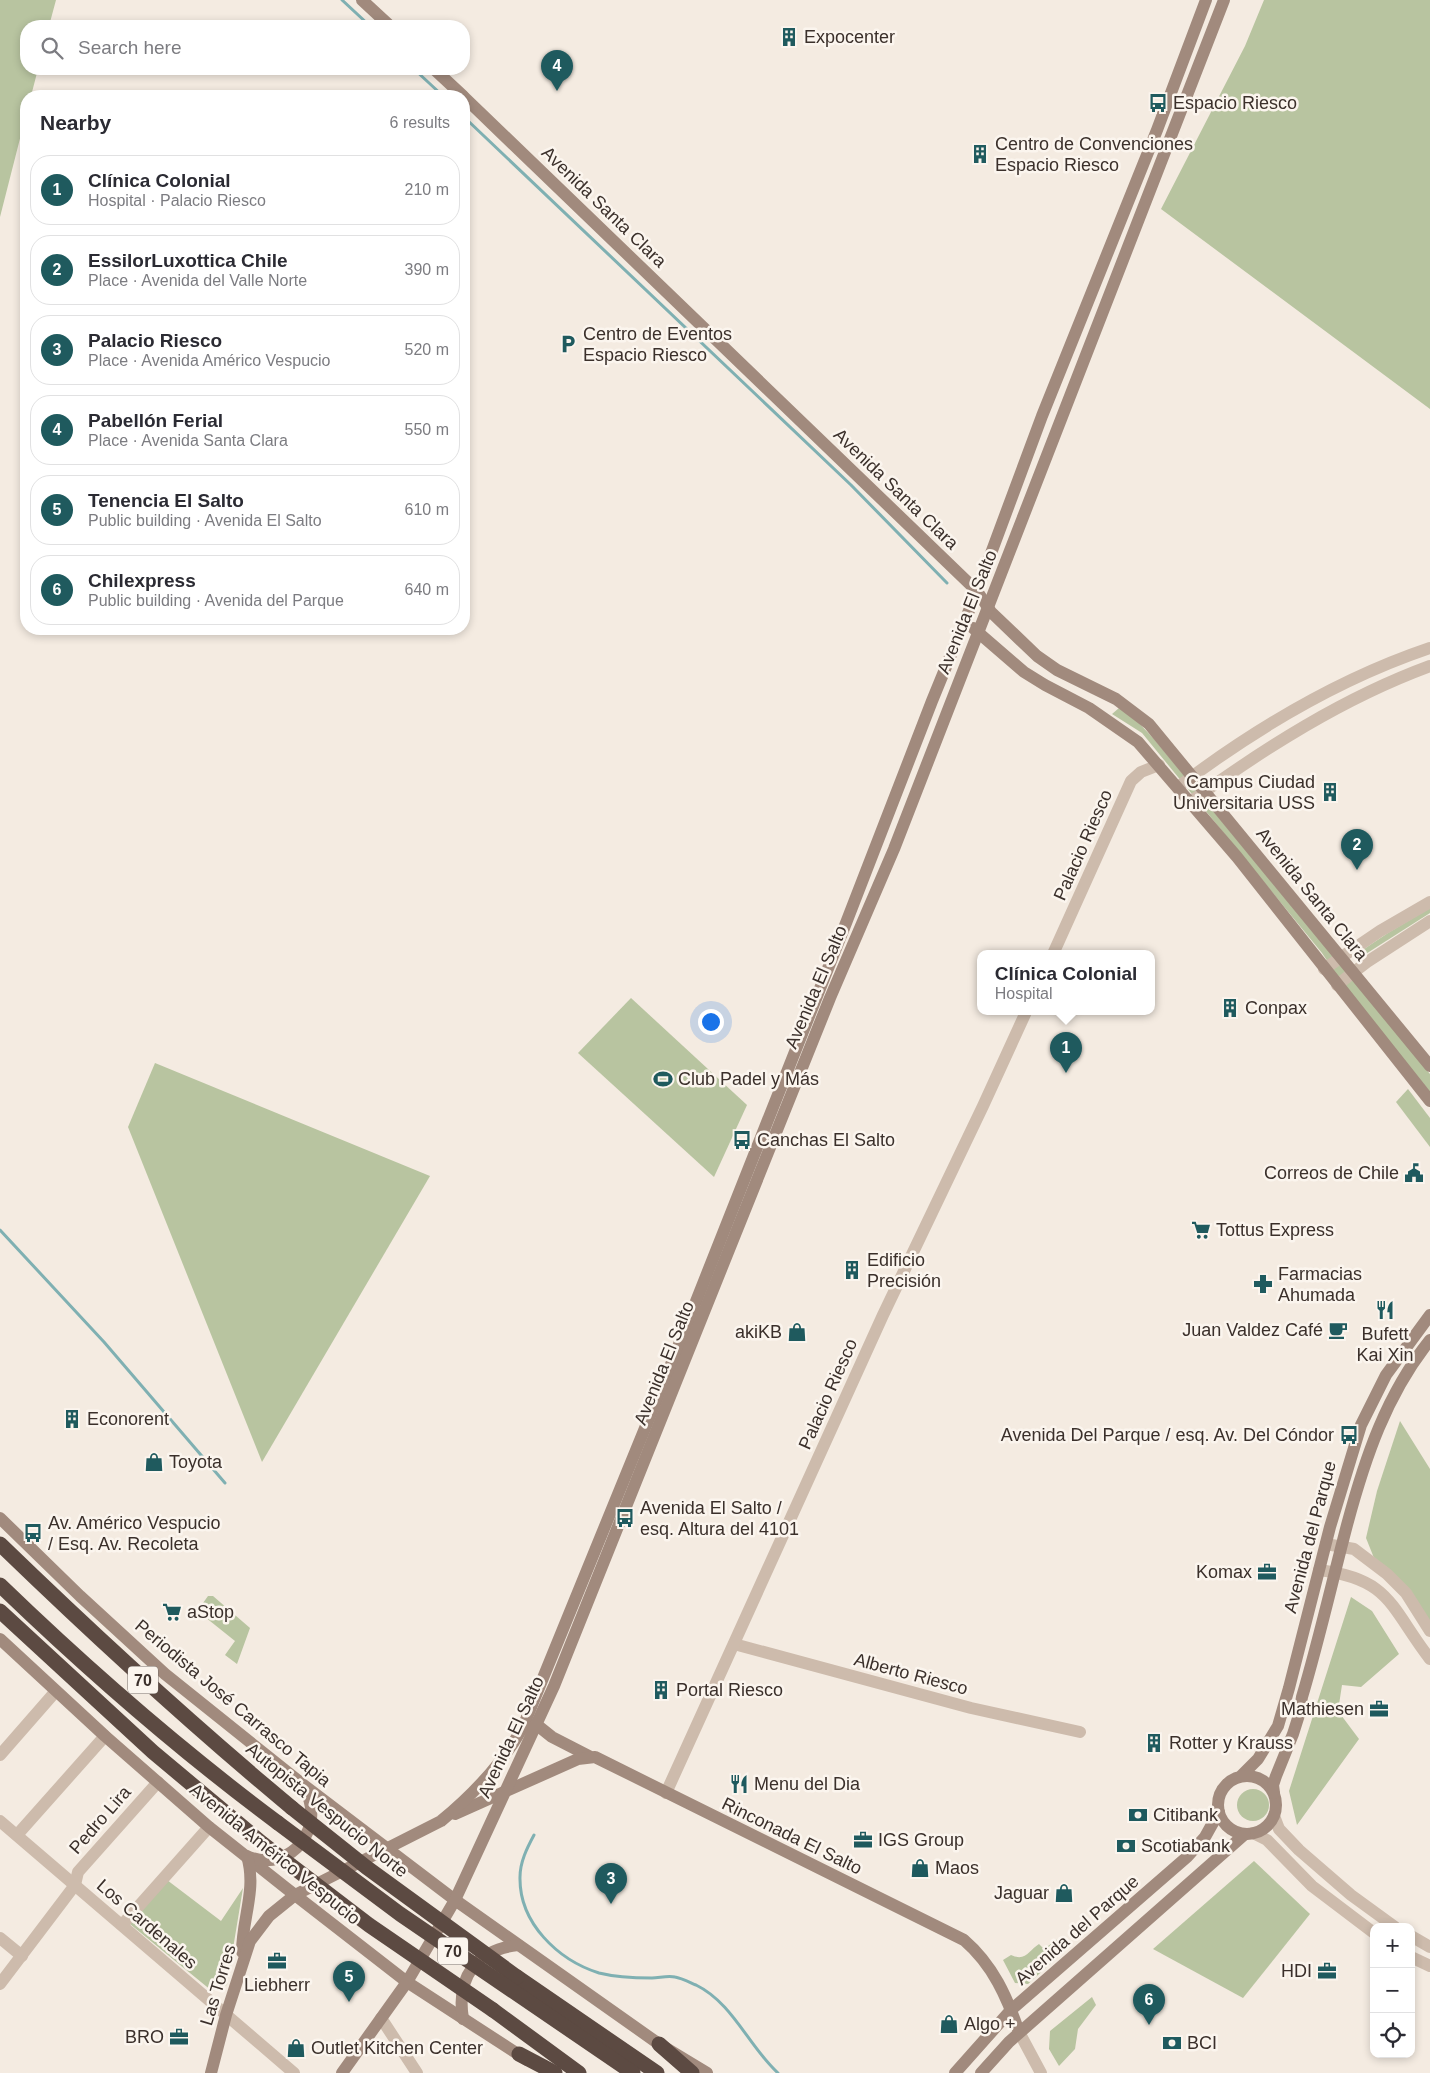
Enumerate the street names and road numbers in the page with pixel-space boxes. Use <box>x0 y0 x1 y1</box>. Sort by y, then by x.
street label: Avenida Santa Clara <box>538 143 671 272</box>
street label: Avenida Santa Clara <box>830 425 963 554</box>
street label: Avenida El Salto <box>933 547 1001 677</box>
street label: Palacio Riesco <box>1050 787 1116 903</box>
street label: Avenida Santa Clara <box>1252 824 1372 965</box>
street label: Avenida El Salto <box>781 922 851 1052</box>
street label: Avenida El Salto <box>630 1298 698 1428</box>
street label: Palacio Riesco <box>795 1336 861 1452</box>
street label: Avenida del Parque <box>1280 1459 1340 1615</box>
street label: Periodista José Carrasco Tapia <box>131 1615 335 1791</box>
street label: Alberto Riesco <box>852 1649 970 1699</box>
road number: 70 <box>128 1666 158 1694</box>
street label: Avenida El Salto <box>474 1673 548 1801</box>
street label: Autopista Vespucio Norte <box>242 1739 412 1881</box>
street label: Avenida Américo Vespucio <box>186 1779 364 1929</box>
street label: Pedro Lira <box>65 1781 135 1858</box>
street label: Rinconada El Salto <box>719 1793 865 1879</box>
street label: Avenida del Parque <box>1011 1871 1143 1989</box>
street label: Los Cardenales <box>93 1875 201 1973</box>
road number: 70 <box>438 1938 468 1964</box>
street label: Las Torres <box>196 1942 240 2028</box>

